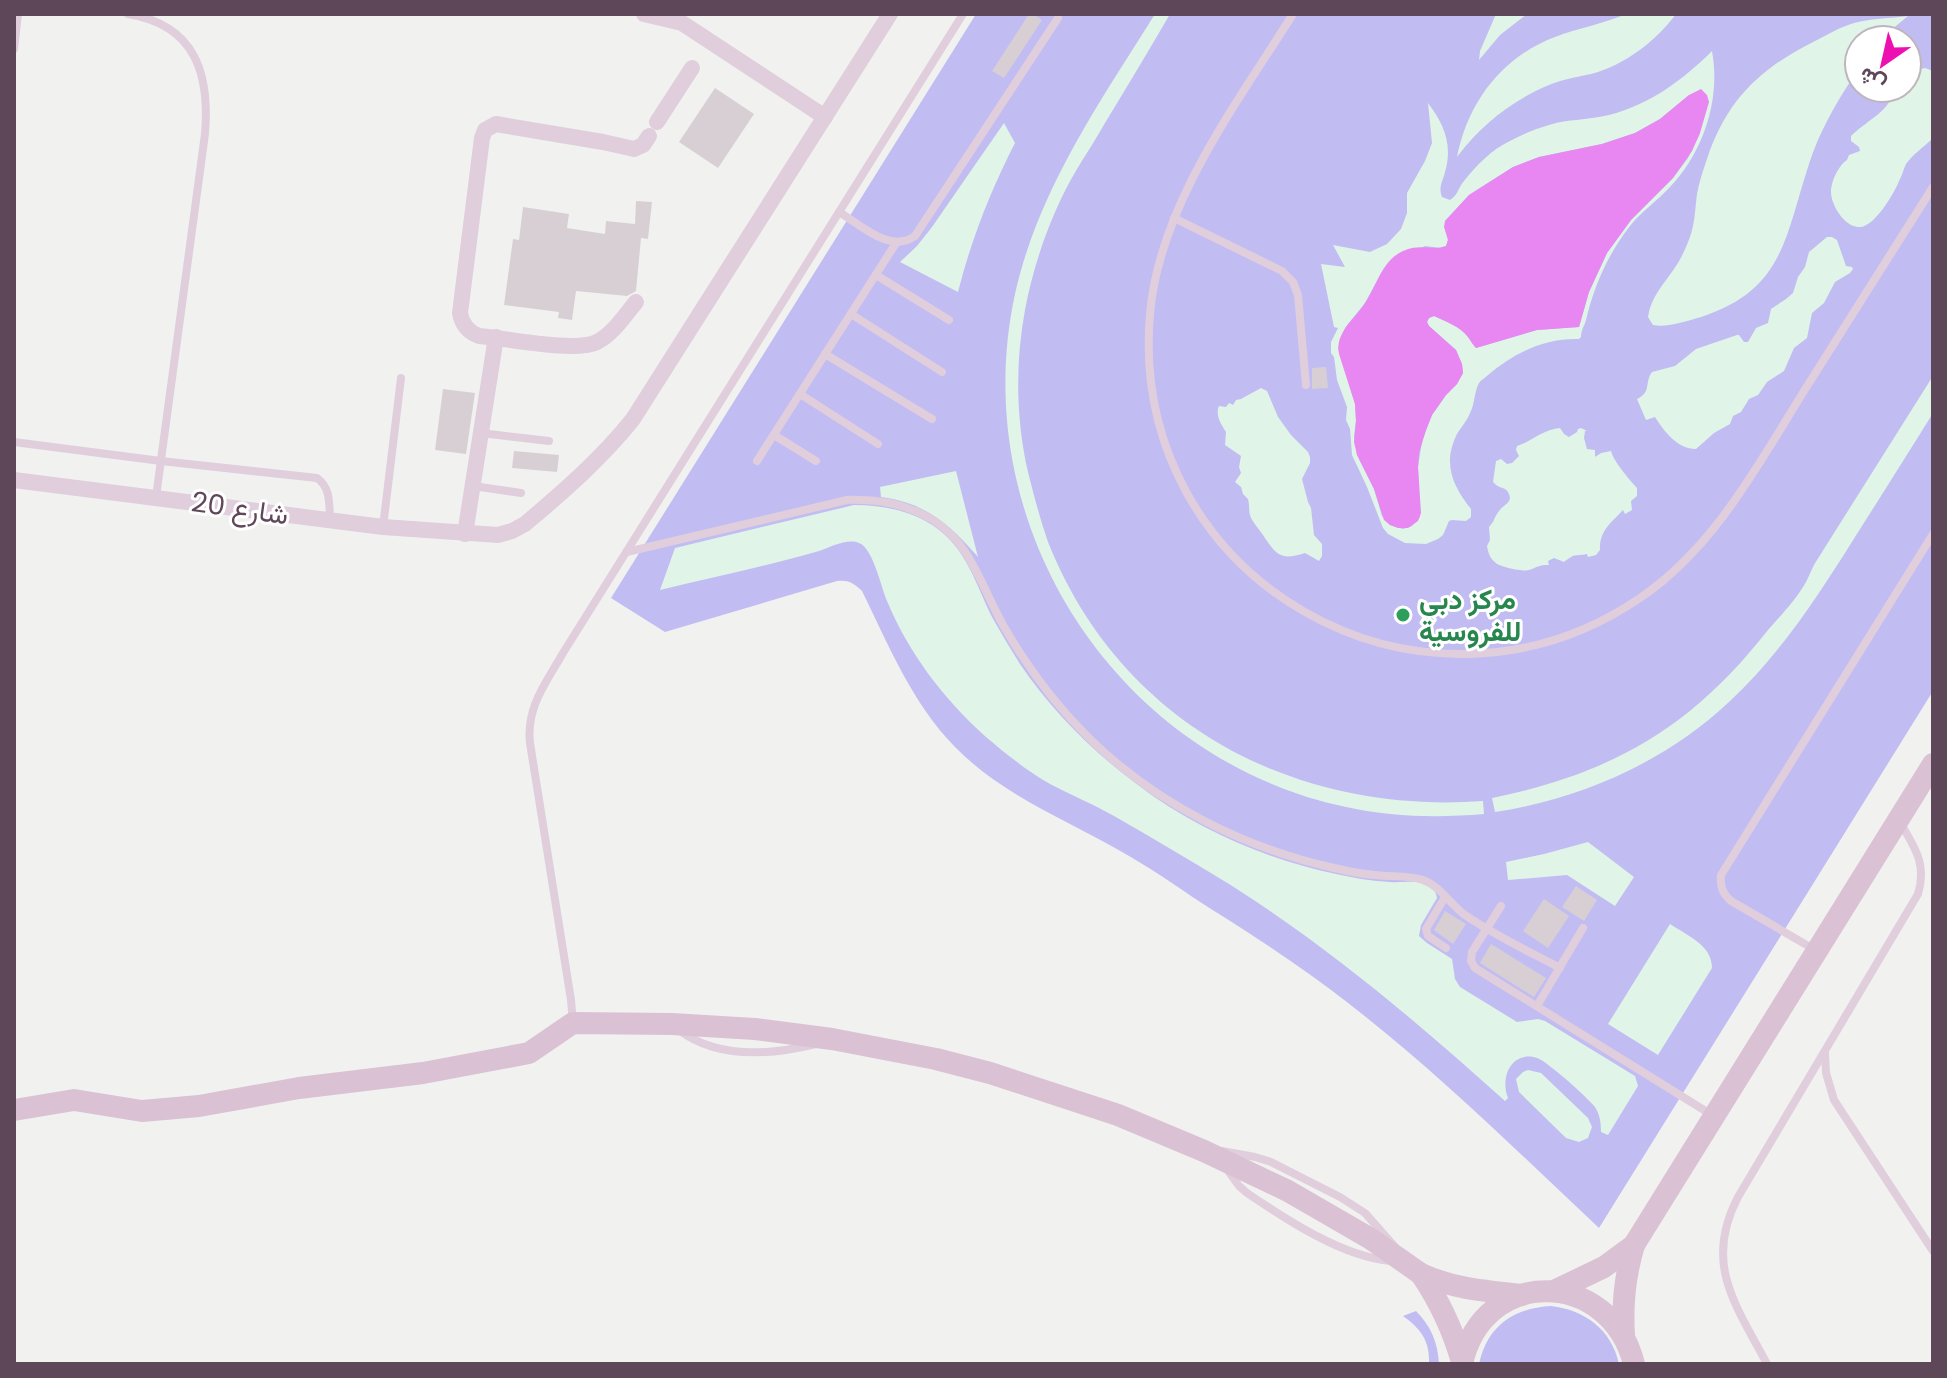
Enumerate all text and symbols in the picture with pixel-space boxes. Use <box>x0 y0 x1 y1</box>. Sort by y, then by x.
north arrow <box>1843 24 1923 104</box>
text: ش <box>1852 60 1892 100</box>
street label: شارع 20 <box>189 482 291 535</box>
place label: مركز دبي للفروسية <box>1419 580 1521 651</box>
marker: مركز دبي للفروسية <box>1394 606 1412 624</box>

